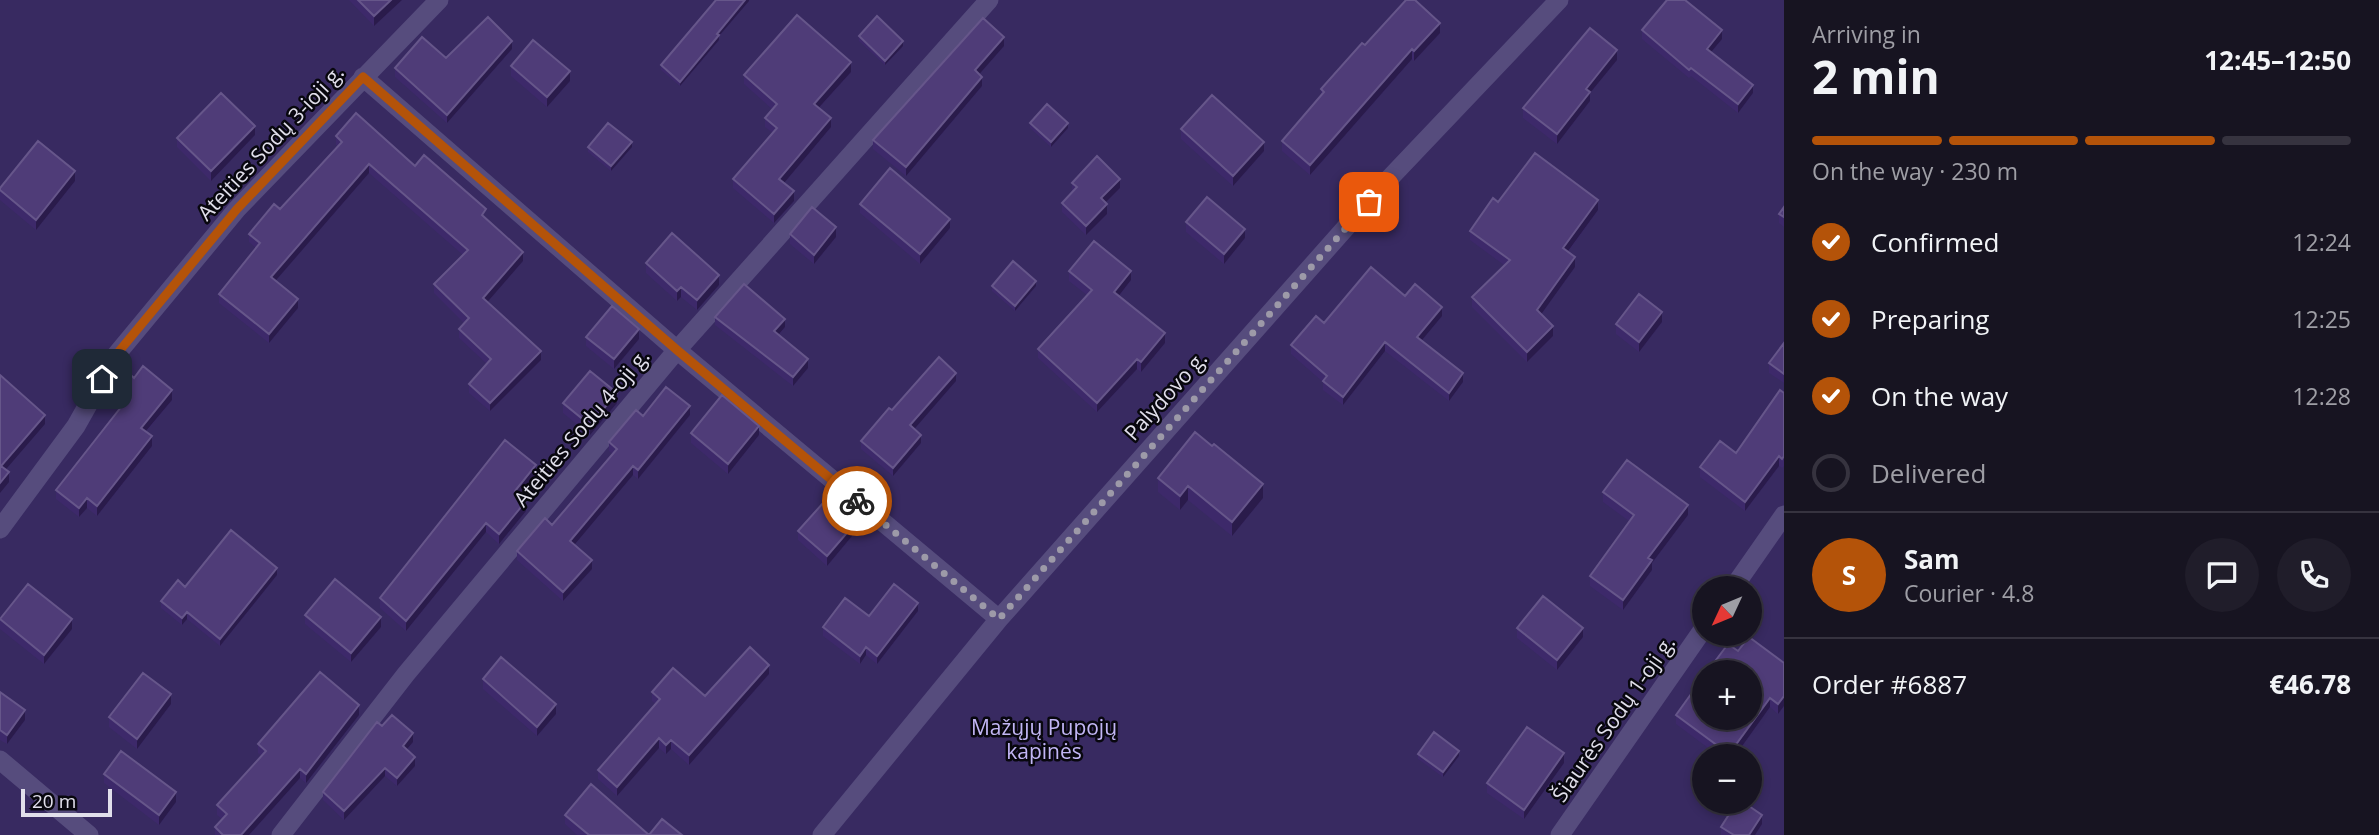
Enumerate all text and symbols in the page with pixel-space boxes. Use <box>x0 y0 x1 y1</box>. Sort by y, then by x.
text: Arriving in <box>1812 18 1921 50</box>
text: 12:45–12:50 <box>2204 42 2351 78</box>
text: 2 min <box>1812 45 1940 107</box>
street label: Ateities Sodų 3-ioji g. <box>191 59 350 226</box>
text: On the way · 230 m <box>1812 155 2018 187</box>
pin <box>1339 172 1399 232</box>
icon: bag <box>1350 183 1388 221</box>
icon: check <box>1812 223 1850 261</box>
text: Confirmed <box>1871 224 1999 260</box>
text: 12:24 <box>2292 226 2351 258</box>
icon: check <box>1812 300 1850 338</box>
text: Preparing <box>1871 301 1989 337</box>
text: 12:25 <box>2292 303 2351 335</box>
street label: Ateities Sodų 4-oji g. <box>507 343 655 512</box>
street label: Palydovo g. <box>1118 345 1213 446</box>
pin <box>72 349 132 409</box>
icon: home <box>83 360 121 398</box>
icon: check <box>1812 377 1850 415</box>
text: On the way <box>1871 378 2008 414</box>
text: 12:28 <box>2292 380 2351 412</box>
text: Delivered <box>1871 455 1986 491</box>
courier <box>822 466 892 536</box>
icon: bike <box>838 482 876 520</box>
button: chat <box>2185 538 2259 612</box>
button: phone <box>2277 538 2351 612</box>
text: Sam <box>1904 541 1960 577</box>
text: S <box>1842 557 1856 593</box>
north arrow <box>1692 576 1762 646</box>
map controls <box>1692 576 1762 814</box>
text: Courier · 4.8 <box>1904 577 2034 609</box>
street label: Šiaurės Sodų 1-oji g. <box>1545 630 1681 807</box>
button: + <box>1692 660 1762 730</box>
text: Order #6887 <box>1812 666 1967 702</box>
text: €46.78 <box>2269 666 2351 702</box>
park label: Mažųjų Pupojų kapinės <box>971 713 1117 765</box>
button: − <box>1692 744 1762 814</box>
scale bar <box>21 786 112 818</box>
text: 20 m <box>32 788 76 814</box>

